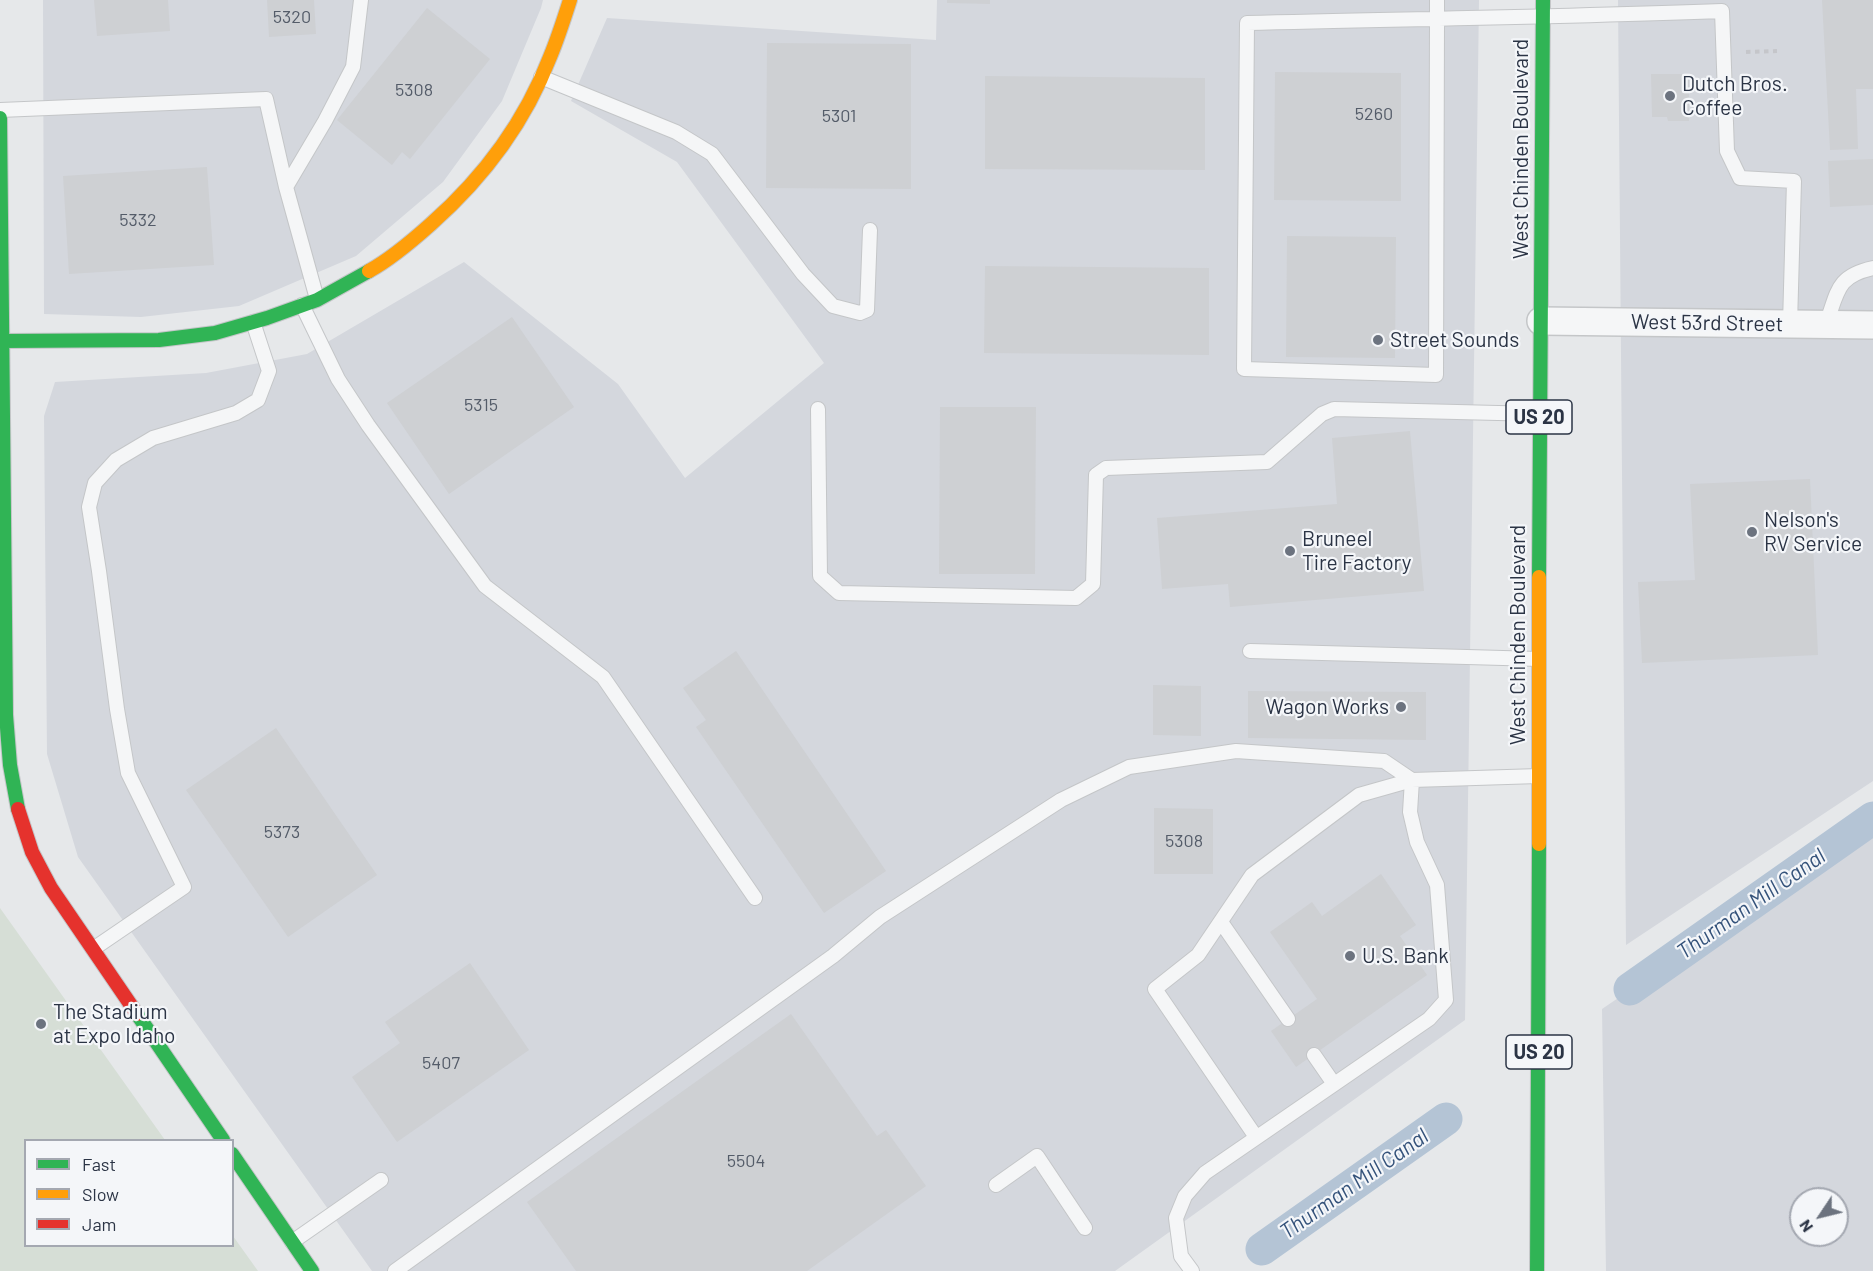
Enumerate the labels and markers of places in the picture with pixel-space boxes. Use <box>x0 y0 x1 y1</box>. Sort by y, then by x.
place label: Dutch Bros. Coffee <box>1682 71 1788 121</box>
marker: Dutch Bros. Coffee <box>1663 89 1677 103</box>
place label: Street Sounds <box>1390 327 1519 353</box>
marker: Street Sounds <box>1371 333 1385 347</box>
place label: Nelson's RV Service <box>1764 507 1862 557</box>
marker: Nelson's RV Service <box>1745 525 1759 539</box>
place label: Bruneel Tire Factory <box>1302 526 1412 576</box>
marker: Bruneel Tire Factory <box>1283 544 1297 558</box>
place label: Wagon Works <box>1266 694 1389 720</box>
marker: Wagon Works <box>1394 700 1408 714</box>
place label: U.S. Bank <box>1362 943 1449 969</box>
marker: U.S. Bank <box>1343 949 1357 963</box>
place label: The Stadium at Expo Idaho <box>53 999 176 1049</box>
marker: The Stadium at Expo Idaho <box>34 1017 48 1031</box>

